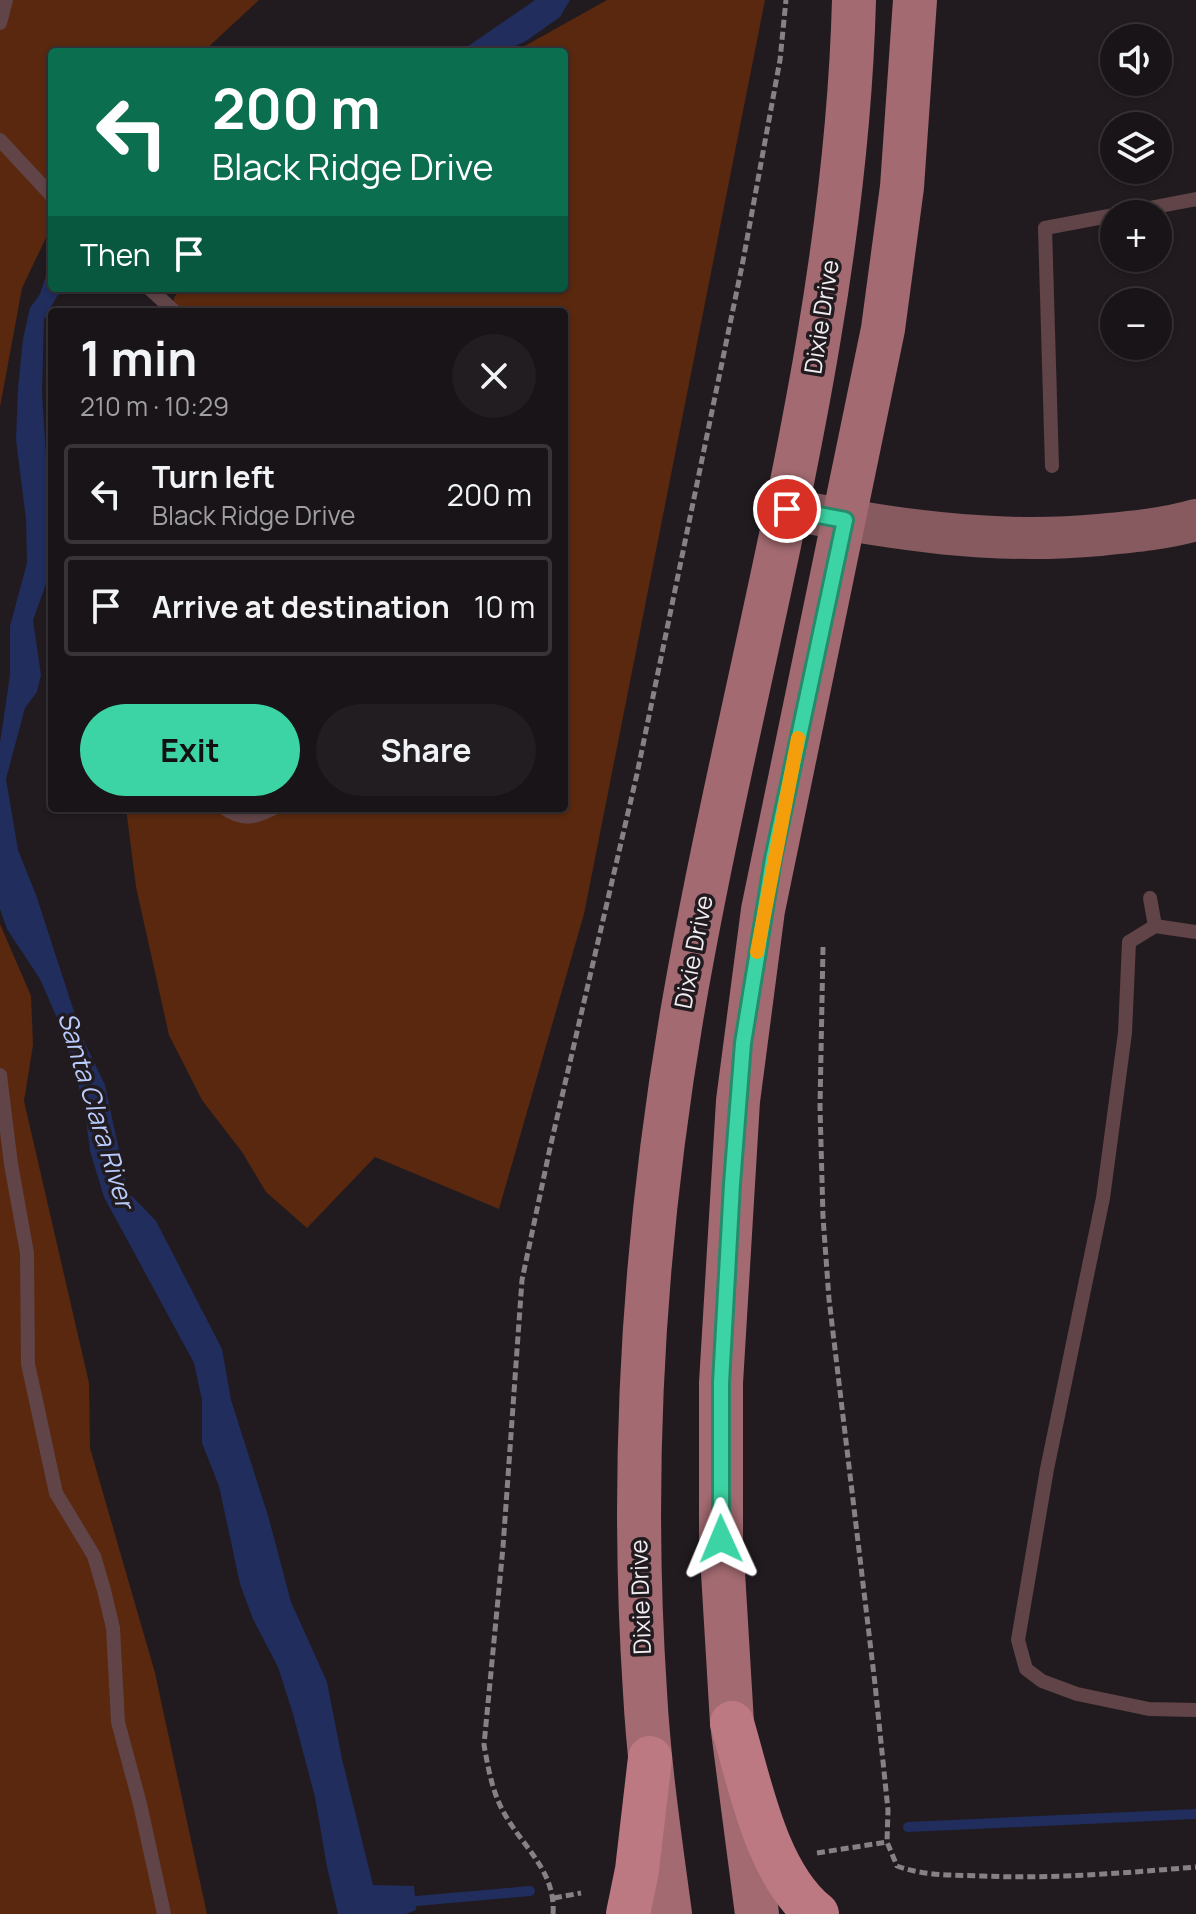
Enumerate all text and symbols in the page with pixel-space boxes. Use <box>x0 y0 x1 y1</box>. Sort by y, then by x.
map controls <box>1100 24 1172 360</box>
button: sound <box>1100 24 1172 96</box>
text: 200 m <box>212 69 381 146</box>
icon: left <box>80 80 184 184</box>
button: layers <box>1100 112 1172 184</box>
text: Black Ridge Drive <box>212 142 494 191</box>
button: + <box>1100 200 1172 272</box>
icon: arrive <box>167 232 211 276</box>
text: Then <box>80 234 151 275</box>
street label: Dixie Drive <box>795 257 846 376</box>
button: − <box>1100 288 1172 360</box>
text: 1 min <box>80 325 197 390</box>
button: close <box>452 334 536 418</box>
text: 210 m · 10:29 <box>80 388 229 424</box>
text: Turn left <box>152 456 275 497</box>
icon: left <box>84 472 128 516</box>
text: 200 m <box>447 474 532 515</box>
pin <box>753 475 821 543</box>
icon: arrive <box>765 487 809 531</box>
text: Black Ridge Drive <box>152 497 355 533</box>
icon: arrive <box>84 584 128 628</box>
text: Arrive at destination <box>152 586 450 627</box>
text: 10 m <box>474 586 535 627</box>
button: Exit <box>80 704 300 796</box>
button: Share <box>316 704 536 796</box>
street label: Dixie Drive <box>665 892 720 1011</box>
water label: Santa Clara River <box>50 1007 145 1216</box>
position arrow <box>679 1497 763 1581</box>
street label: Dixie Drive <box>621 1539 658 1655</box>

